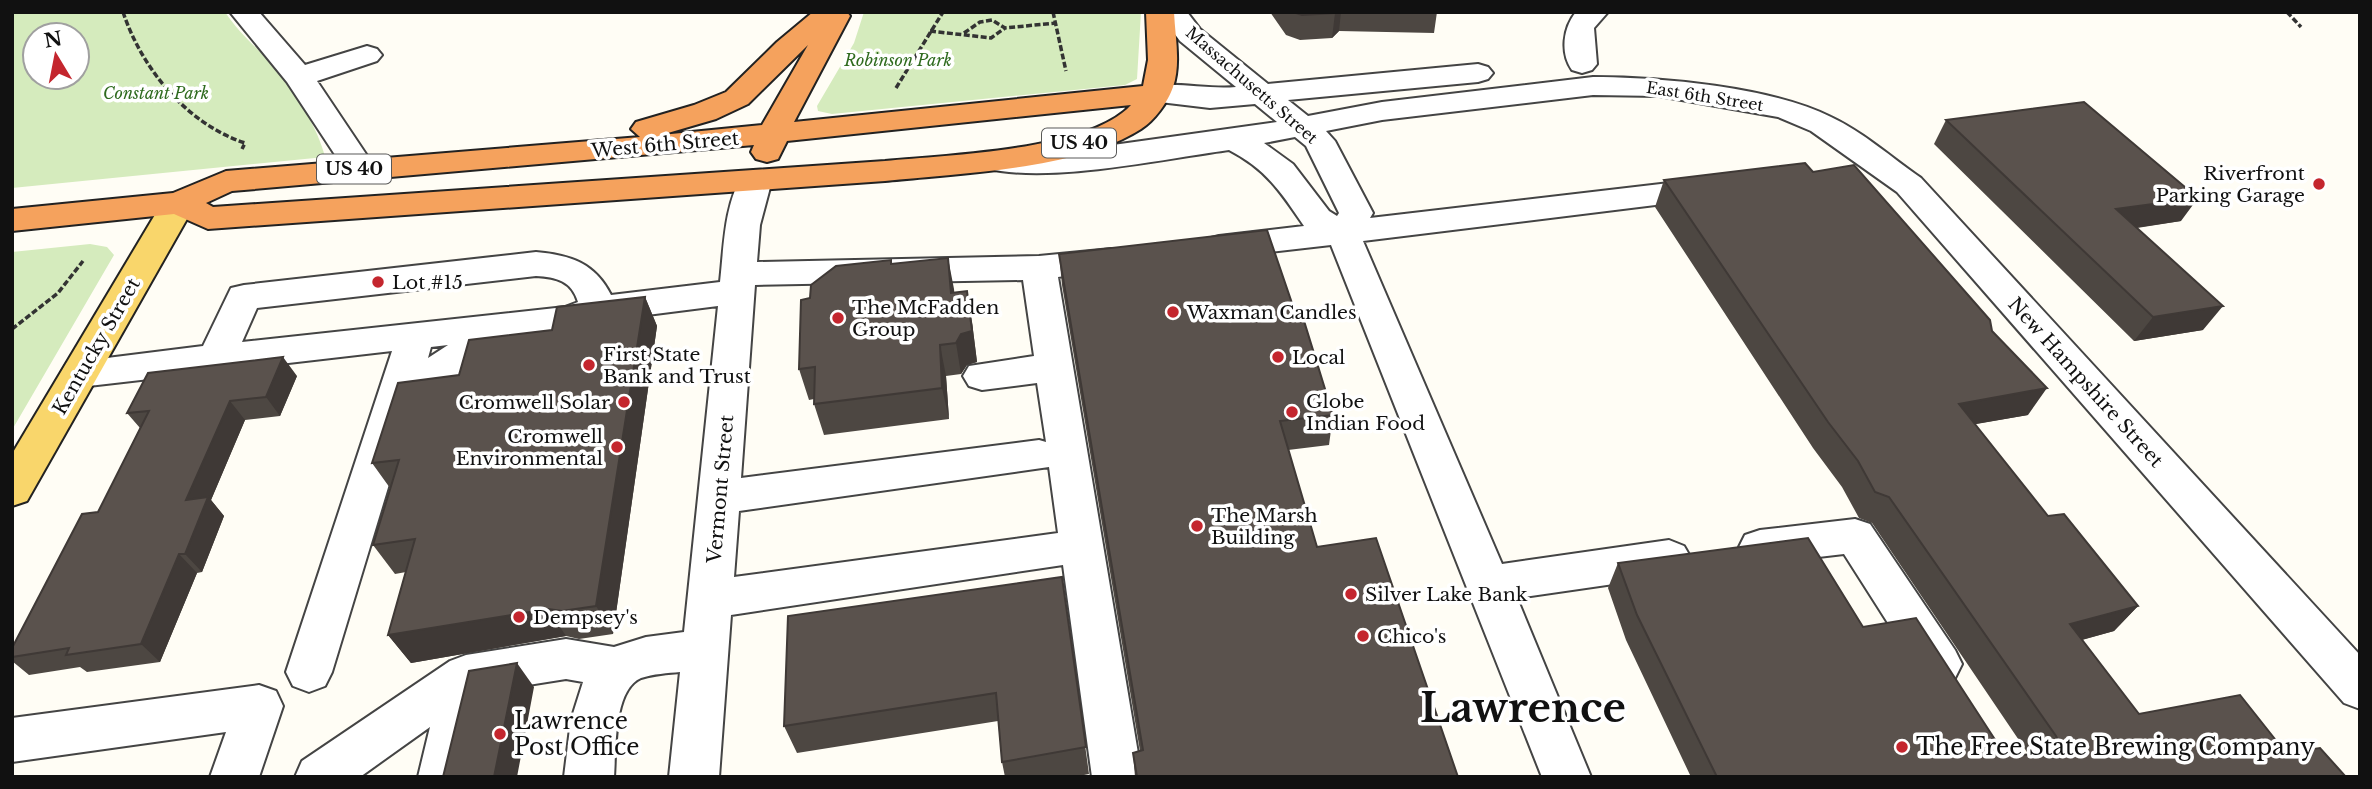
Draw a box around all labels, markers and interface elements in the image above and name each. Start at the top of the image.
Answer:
north arrow [21,21,91,91]
street label: Massachusetts Street [1182,22,1322,148]
text: N [42,27,64,53]
park label: Robinson Park [843,50,952,70]
street label: East 6th Street [1645,77,1765,115]
park label: Constant Park [103,83,209,103]
street label: West 6th Street [589,127,741,162]
road number: US 40 [1042,128,1116,158]
road number: US 40 [317,154,391,184]
place label: Riverfront Parking Garage [2156,162,2306,207]
marker: Riverfront Parking Garage [2311,176,2327,192]
place label: Lot #15 [392,271,463,294]
street label: Kentucky Street [48,273,145,419]
marker: Lot #15 [370,274,386,290]
street label: New Hampshire Street [2003,293,2168,472]
place label: The McFadden Group [852,296,999,341]
place label: Waxman Candles [1186,301,1357,324]
marker: Waxman Candles [1165,304,1181,320]
marker: The McFadden Group [830,310,846,326]
place label: First State Bank and Trust [603,343,752,388]
place label: Local [1292,346,1345,369]
marker: Local [1270,349,1286,365]
marker: First State Bank and Trust [581,357,597,373]
place label: Globe Indian Food [1306,390,1425,435]
place label: Cromwell Solar [458,391,610,414]
marker: Cromwell Solar [616,394,632,410]
marker: Globe Indian Food [1284,404,1300,420]
street label: Vermont Street [702,413,739,565]
place label: Cromwell Environmental [456,425,603,470]
marker: Cromwell Environmental [609,439,625,455]
place label: The Marsh Building [1211,504,1318,549]
marker: The Marsh Building [1189,518,1205,534]
place label: Silver Lake Bank [1365,583,1528,606]
marker: Silver Lake Bank [1343,586,1359,602]
place label: Dempsey's [533,606,638,629]
marker: Dempsey's [511,609,527,625]
place label: Chico's [1377,625,1446,648]
marker: Chico's [1355,628,1371,644]
district label: Lawrence [1420,683,1626,733]
place label: Lawrence Post Office [514,707,640,761]
marker: Lawrence Post Office [492,726,508,742]
place label: The Free State Brewing Company [1916,733,2315,761]
marker: The Free State Brewing Company [1894,739,1910,755]

